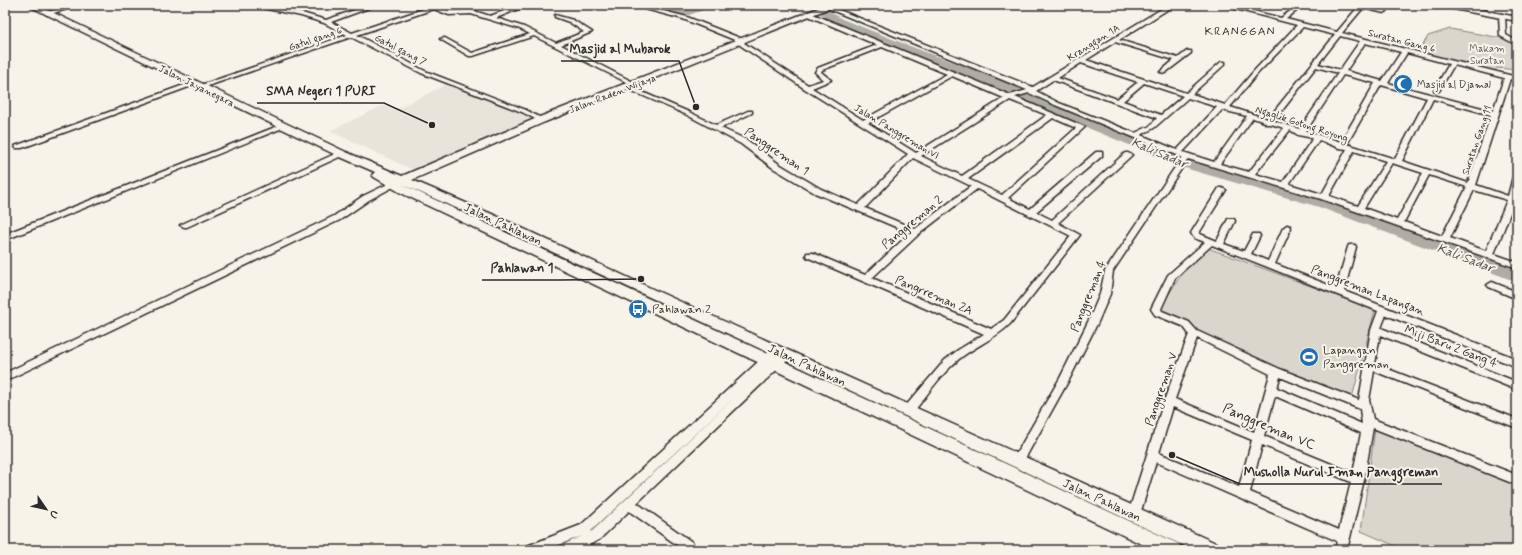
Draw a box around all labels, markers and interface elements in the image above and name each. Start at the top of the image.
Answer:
street label: Kranggan 1A [1065,22,1124,66]
street label: Gatul gang 6 [287,24,345,57]
district label: KRANGGAN [1205,24,1275,40]
street label: Suratan Gang 6 [1367,27,1437,56]
street label: Gatul gang 7 [371,32,428,71]
callout: Masjid al Mubarok [561,36,679,61]
text: Masjid al Mubarok [570,41,671,59]
park label: Makam Suratan [1469,43,1505,68]
street label: Jalan Jayanegara [156,62,236,110]
street label: Jalan Raden Wijaya [567,72,658,117]
mosque icon: Masjid al Djamal [1392,73,1414,95]
callout: SMA Negeri 1 PURI [257,78,384,103]
place label: Masjid al Djamal [1417,79,1491,92]
text: SMA Negeri 1 PURI [266,83,376,101]
street label: Jalan Panggreman VI [851,102,941,164]
street label: Ngaglik Gotong Royong [1253,103,1349,147]
street label: Suratan Gang 11 [1459,104,1495,177]
street label: Panggreman 1 [741,124,812,179]
water label: Kali Sadar [1129,134,1192,174]
street label: Panggreman 2 [879,192,947,253]
street label: Jalan Pahlawan [461,200,544,250]
water label: Kali Sadar [1434,240,1498,278]
callout: Pahlawan 1 [482,255,561,280]
street label: Panggreman 4 [1067,258,1111,335]
text: Pahlawan 1 [490,260,554,277]
street label: Panggreman Lapangan [1308,262,1427,321]
street label: Pangrreman 2A [892,272,975,320]
bus stop icon: Pahlawan 2 [627,298,649,320]
place label: Pahlawan 2 [652,302,711,318]
street label: Miji Baru 2 Gang 4 [1402,322,1499,372]
street label: Jalan Pahlawan [765,341,848,391]
place label: Lapangan Panggreman [1323,343,1389,373]
sports icon: Lapangan Panggreman [1298,346,1320,368]
street label: Panggreman V [1142,350,1182,428]
street label: Panggreman VC [1219,399,1318,455]
callout: Musholla Nurul Iman Panggreman [1240,459,1442,484]
text: Musholla Nurul Iman Panggreman [1244,464,1438,484]
street label: Jalan Pahlawan [1060,476,1143,526]
north arrow [26,489,66,529]
text: U [46,507,61,521]

